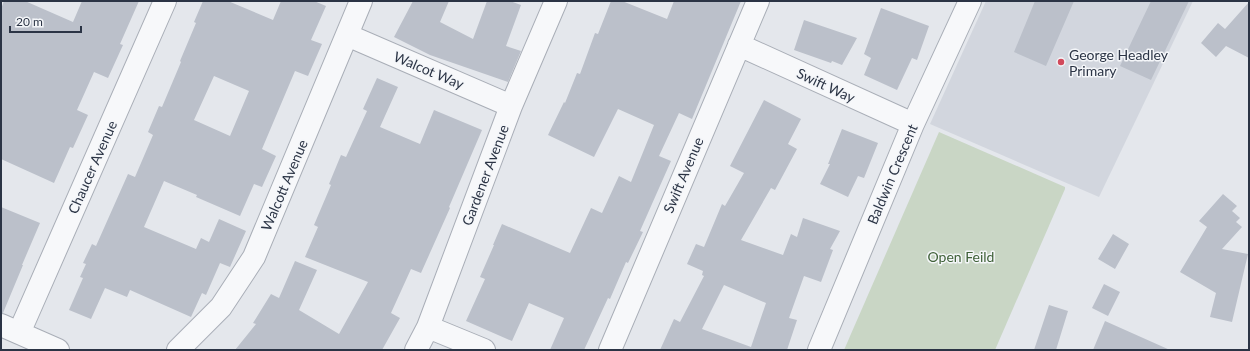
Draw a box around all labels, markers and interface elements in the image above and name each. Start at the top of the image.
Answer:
scale bar [10,8,81,34]
text: 20 m [16,14,43,29]
place label: George Headley Primary [1069,46,1169,79]
street label: Walcot Way [391,48,467,93]
marker: George Headley Primary [1056,57,1066,67]
street label: Swift Way [794,64,859,106]
street label: Chaucer Avenue [64,118,120,216]
street label: Baldwin Crescent [863,121,921,227]
street label: Gardener Avenue [458,122,512,228]
street label: Swift Avenue [659,135,707,215]
street label: Walcott Avenue [257,137,311,233]
park label: Open Feild [928,248,994,265]

